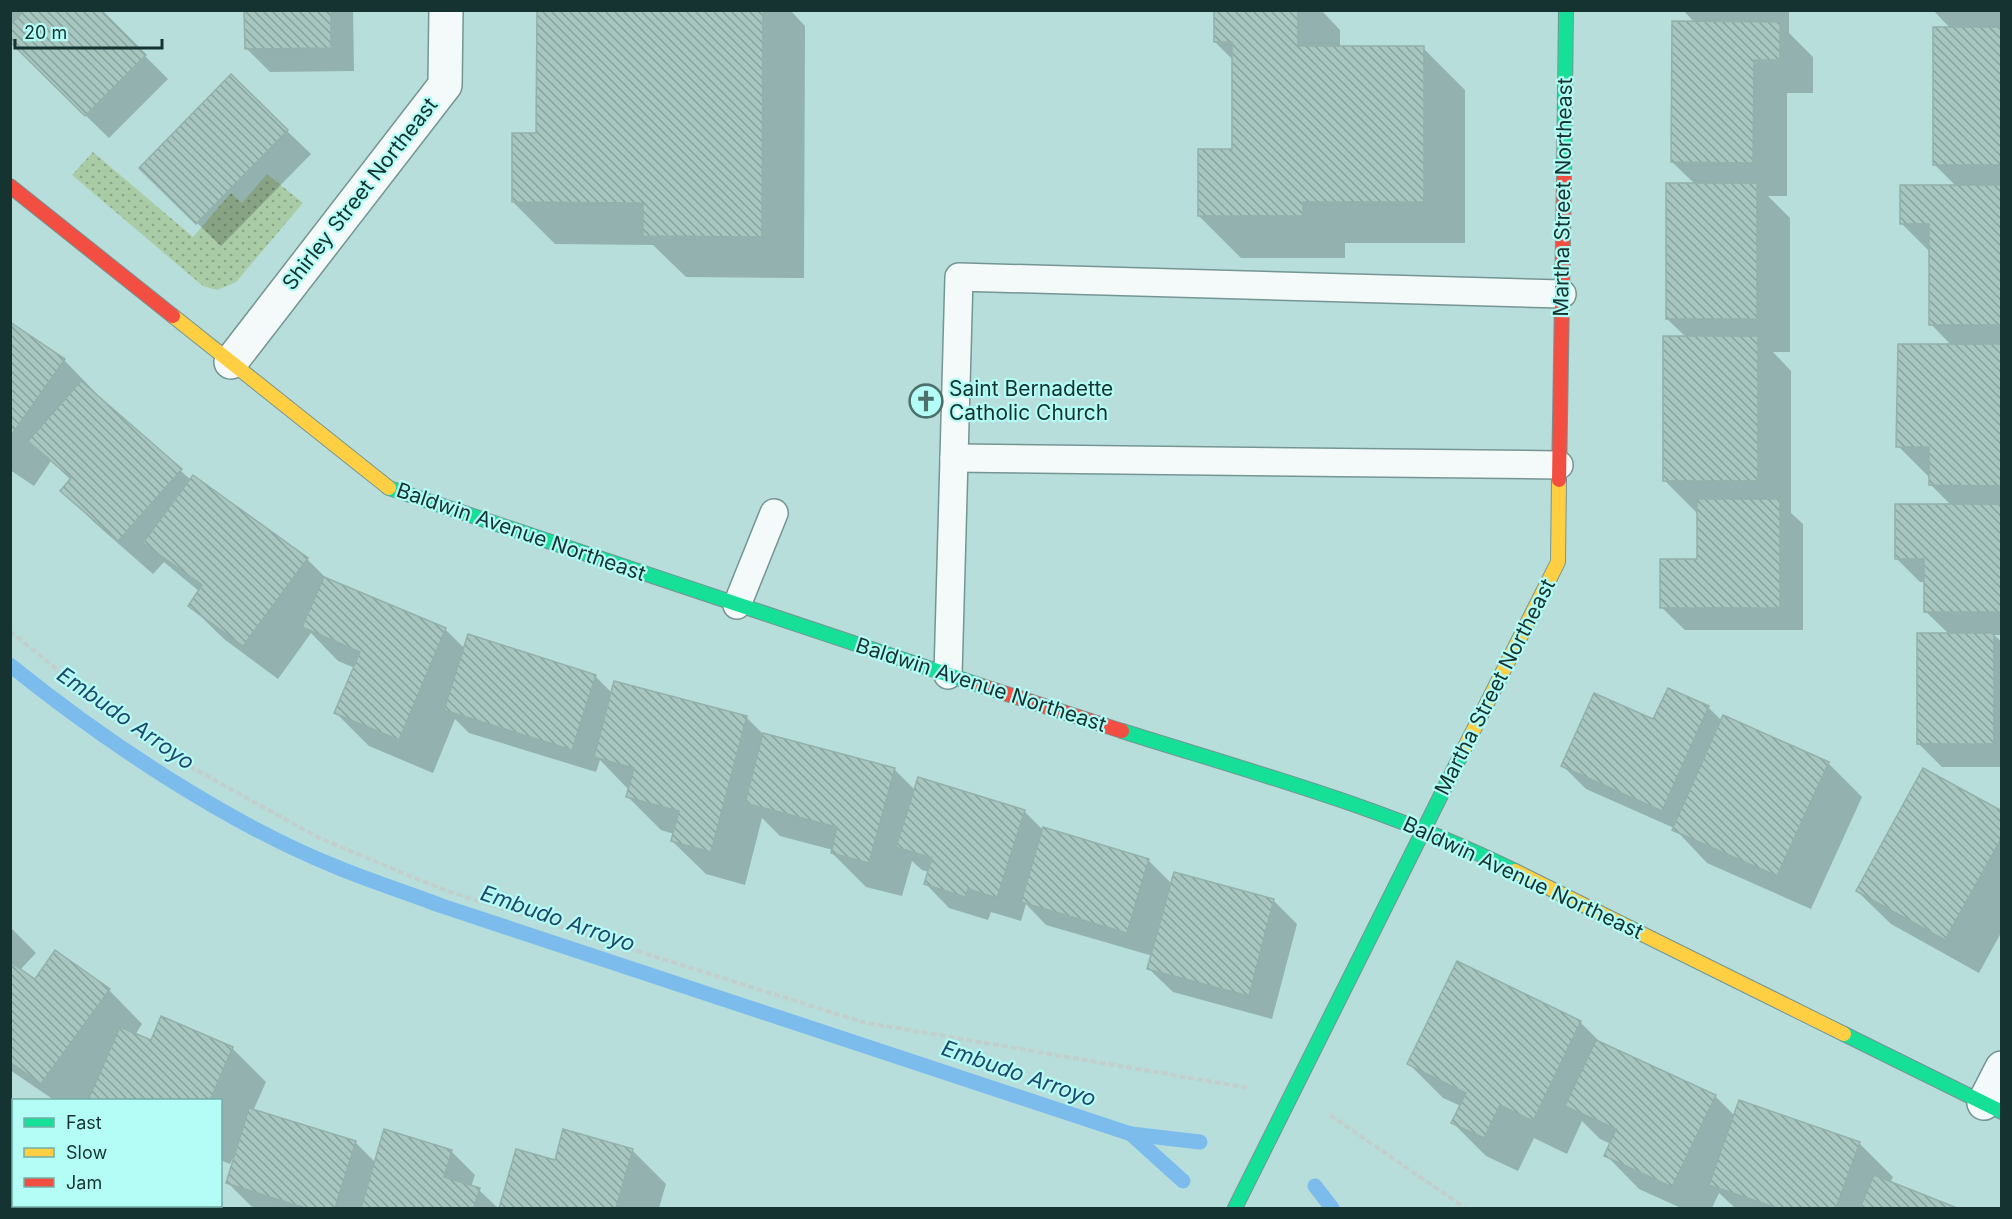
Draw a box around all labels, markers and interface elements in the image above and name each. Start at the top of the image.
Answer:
scale bar [15,12,162,50]
text: 20 m [24,22,67,43]
street label: Martha Street Northeast [1548,77,1577,317]
street label: Shirley Street Northeast [277,92,443,295]
place label: Saint Bernadette Catholic Church [949,376,1113,425]
church icon: Saint Bernadette Catholic Church [908,383,944,419]
street label: Baldwin Avenue Northeast [393,477,649,586]
street label: Martha Street Northeast [1429,574,1560,799]
street label: Baldwin Avenue Northeast [853,632,1110,737]
water label: Embudo Arroyo [52,661,200,775]
street label: Baldwin Avenue Northeast [1399,811,1647,944]
water label: Embudo Arroyo [477,879,639,957]
water label: Embudo Arroyo [938,1034,1100,1112]
legend [12,1099,222,1207]
text: Fast [66,1112,102,1133]
text: Slow [66,1142,107,1163]
text: Jam [66,1172,102,1193]

